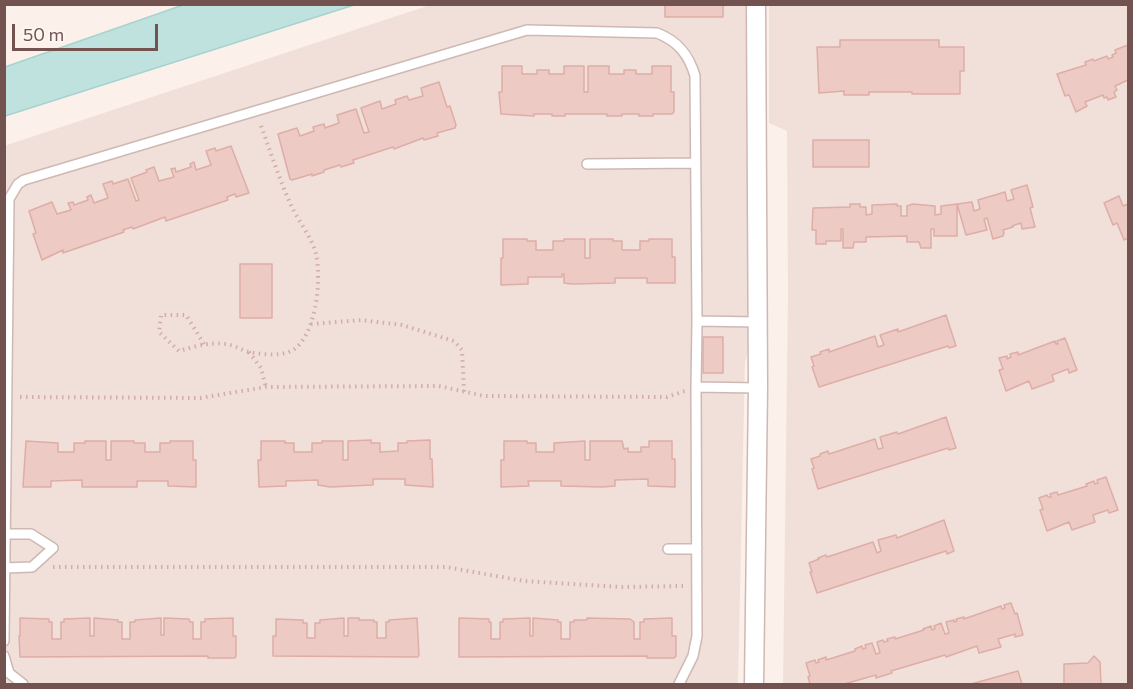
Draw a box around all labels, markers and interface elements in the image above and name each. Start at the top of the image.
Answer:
scale bar [15,12,160,50]
text: 50 m [23,23,64,45]

